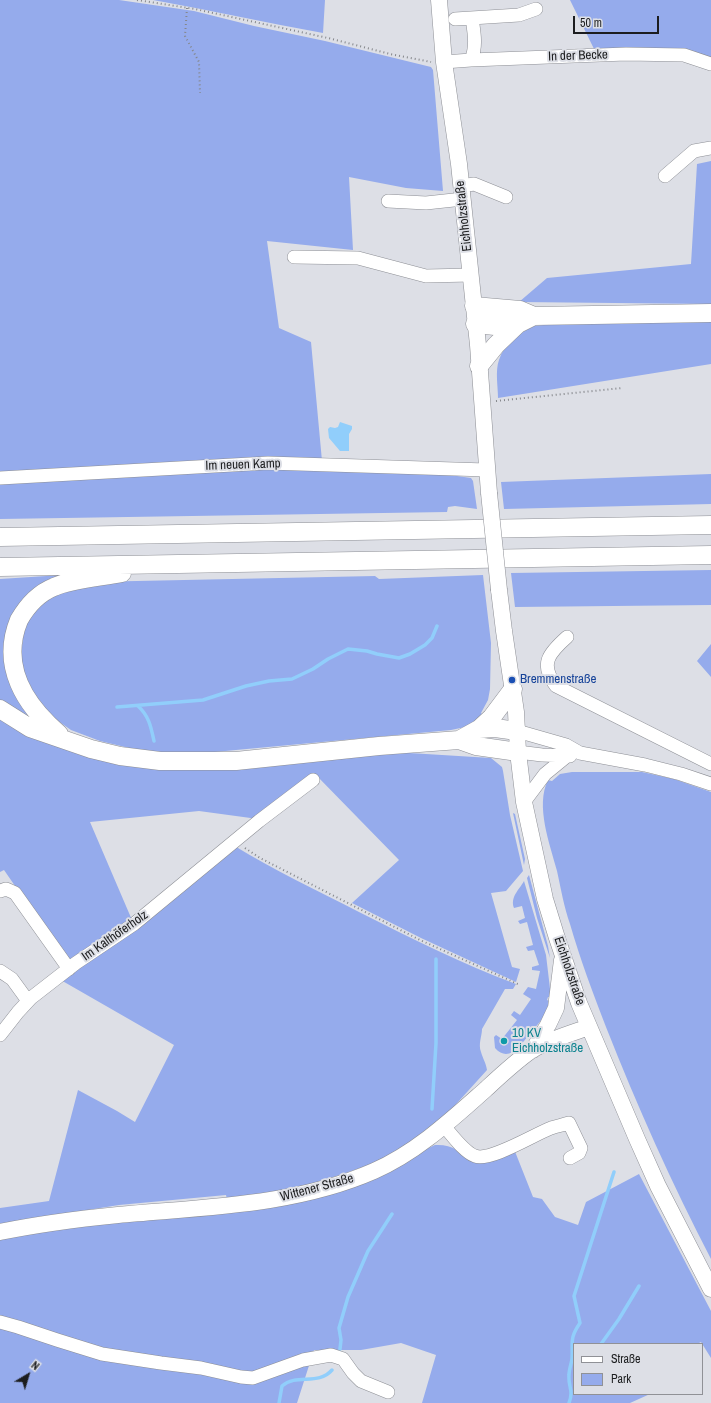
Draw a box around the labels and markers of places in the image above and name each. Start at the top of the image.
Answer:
place label: Bremmenstraße [520,672,596,688]
marker: Bremmenstraße [507,675,517,685]
place label: 10 KV Eichholzstraße [512,1026,583,1057]
marker: 10 KV Eichholzstraße [499,1036,509,1046]

